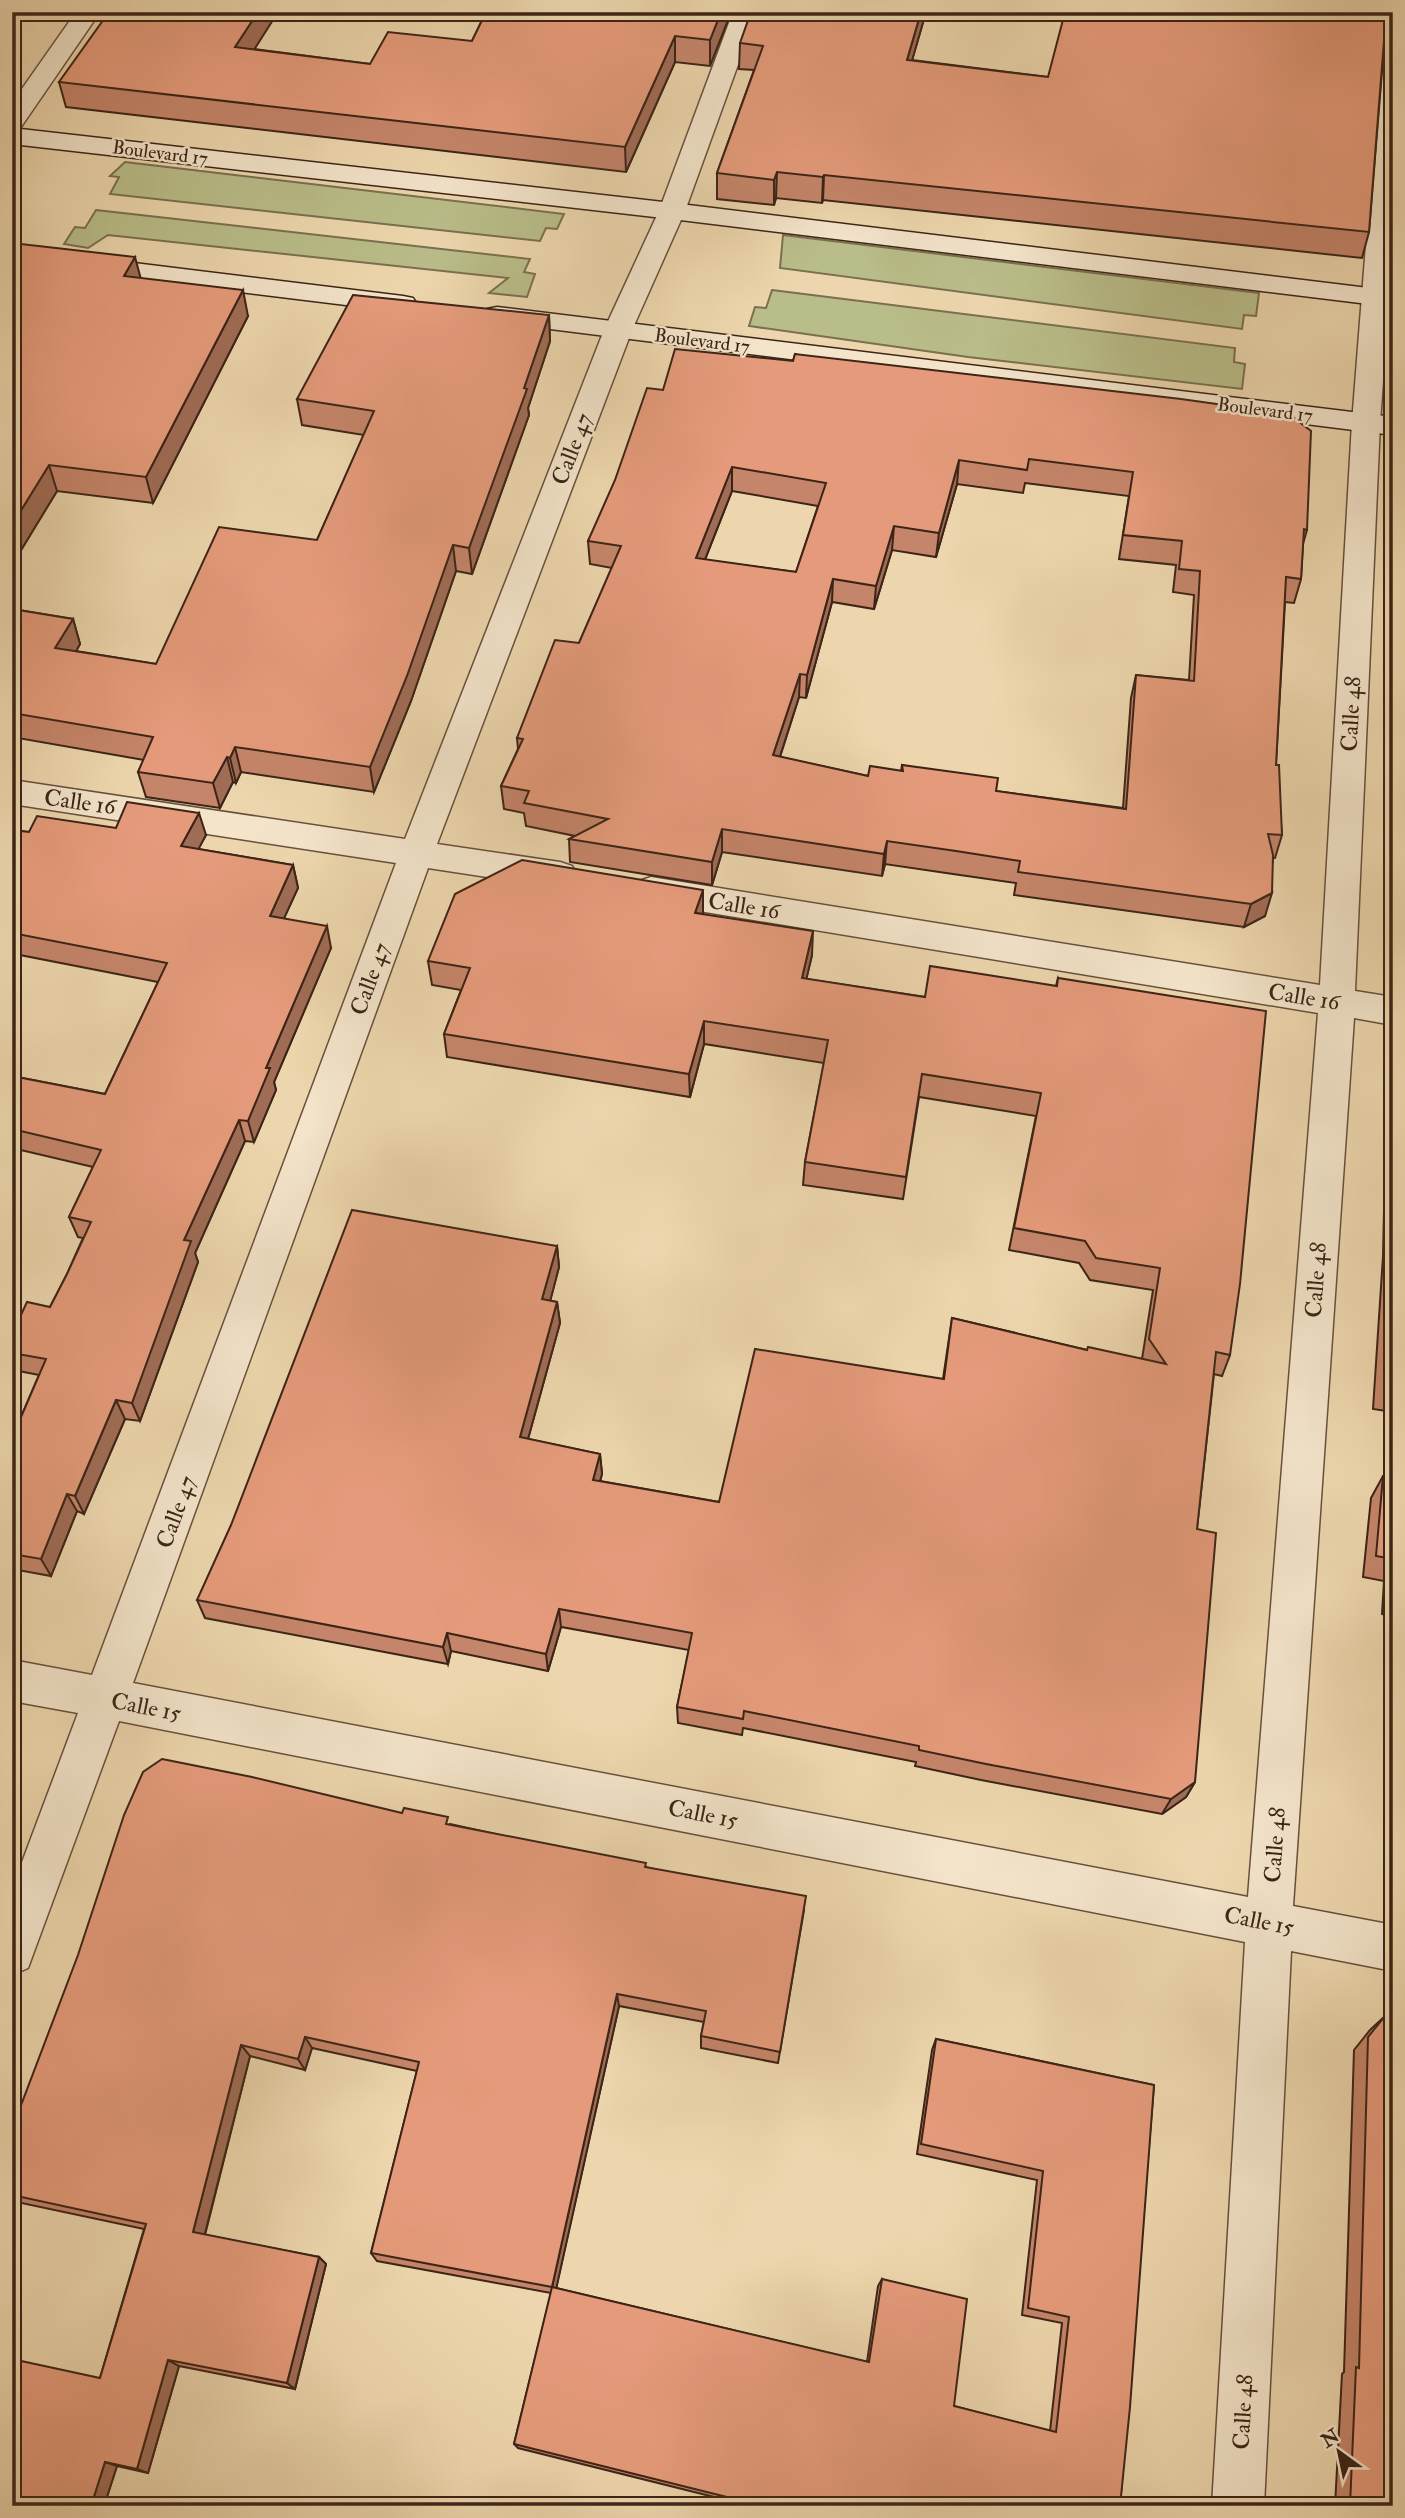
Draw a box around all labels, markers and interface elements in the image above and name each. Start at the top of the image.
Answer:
street label: Boulevard 17 [111,135,209,171]
street label: Boulevard 17 [653,323,751,359]
street label: Boulevard 17 [1216,392,1314,428]
street label: Calle 47 [545,408,599,489]
street label: Calle 48 [1335,675,1367,752]
street label: Calle 16 [42,783,119,822]
street label: Calle 16 [706,886,783,926]
street label: Calle 47 [344,938,397,1019]
street label: Calle 16 [1266,977,1343,1017]
street label: Calle 48 [1299,1241,1333,1319]
street label: Calle 47 [150,1471,203,1552]
street label: Calle 15 [109,1686,183,1728]
street label: Calle 15 [666,1793,740,1835]
street label: Calle 48 [1258,1806,1292,1884]
street label: Calle 15 [1222,1900,1296,1942]
street label: Calle 48 [1227,2373,1259,2450]
north arrow [1304,2416,1374,2486]
text: N [1316,2423,1345,2454]

